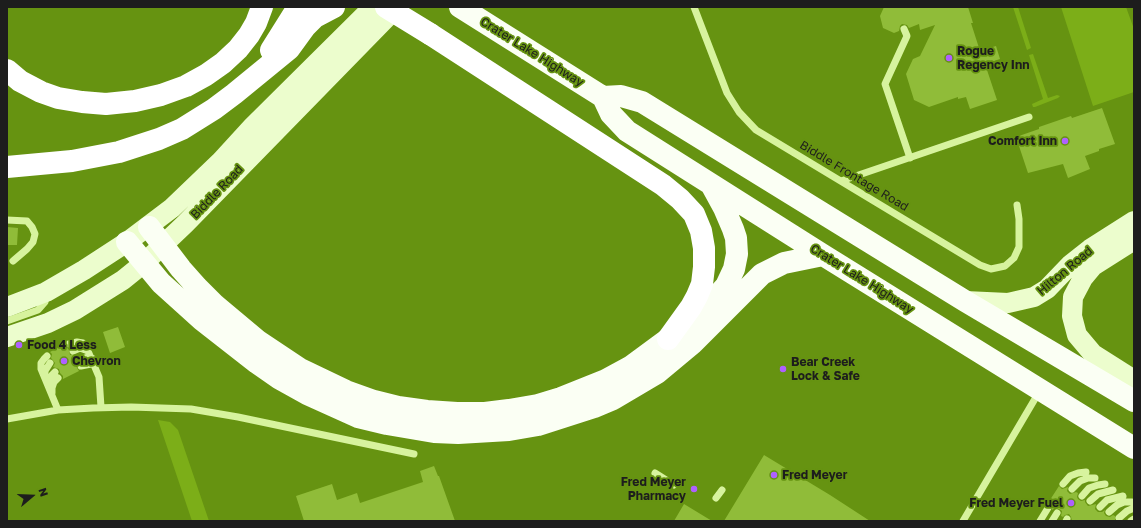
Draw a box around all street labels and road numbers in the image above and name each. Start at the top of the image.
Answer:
street label: Crater Lake Highway [478,14,586,90]
street label: Biddle Frontage Road [797,138,911,214]
street label: Biddle Road [188,162,246,222]
street label: Crater Lake Highway [808,241,916,317]
street label: Hilton Road [1034,244,1096,298]

